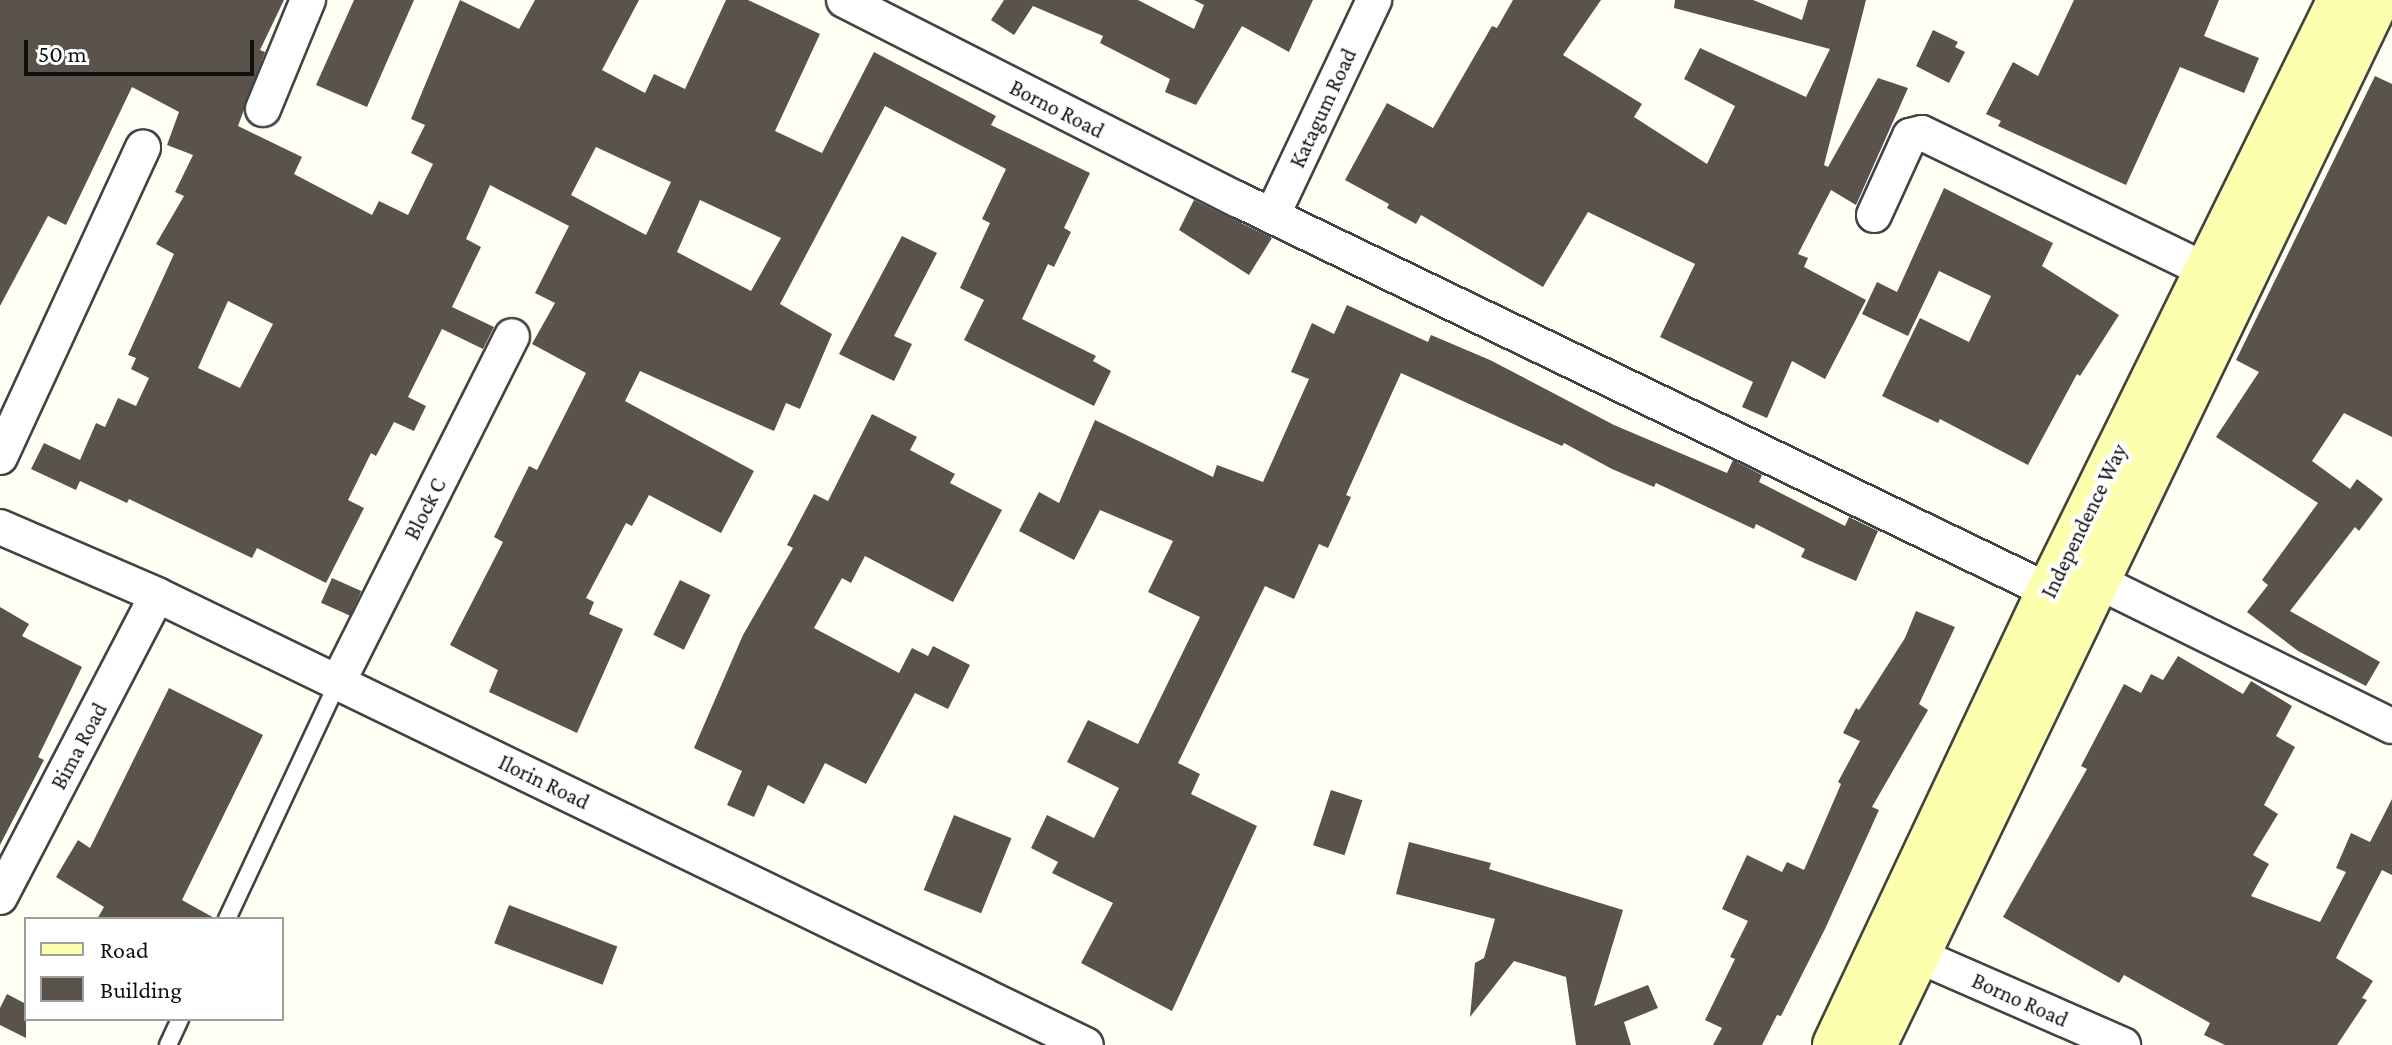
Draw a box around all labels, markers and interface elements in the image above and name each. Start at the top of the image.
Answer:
scale bar [28,24,258,74]
text: 50 m [38,40,87,67]
street label: Katagum Road [1284,44,1362,172]
street label: Borno Road [1005,74,1109,144]
street label: Independence Way [2035,440,2133,602]
street label: Block C [398,474,452,544]
street label: Bima Road [45,698,113,794]
street label: Ilorin Road [494,749,594,815]
legend [24,917,284,1021]
text: Road [100,936,149,963]
street label: Borno Road [1968,967,2072,1033]
text: Building [100,976,182,1003]

